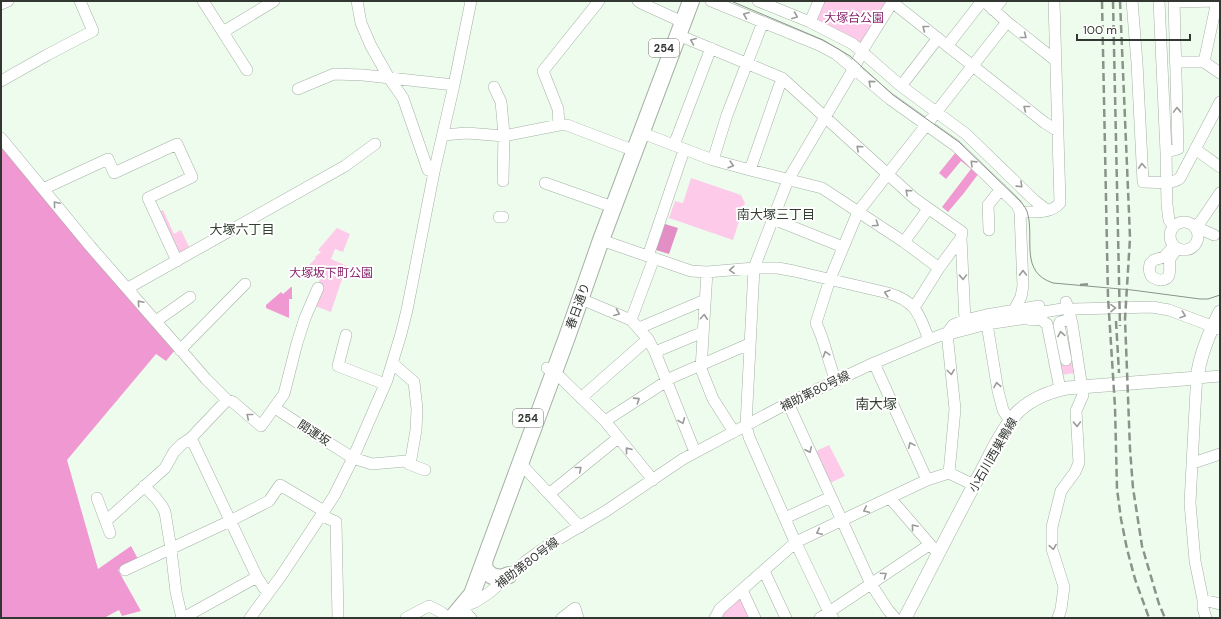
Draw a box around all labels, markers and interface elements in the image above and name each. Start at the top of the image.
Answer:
park label: 大塚台公園 [824,10,884,26]
one-way arrow [791,11,798,19]
one-way arrow [742,12,749,20]
scale bar [1077,16,1190,42]
text: 100 m [1083,22,1117,38]
one-way arrow [922,25,929,32]
one-way arrow [1020,31,1027,38]
one-way arrow [690,38,697,46]
road number: 254 [649,39,679,57]
one-way arrow [868,80,876,87]
one-way arrow [1024,106,1031,113]
one-way arrow [1173,107,1181,113]
one-way arrow [856,146,863,153]
one-way arrow [728,160,735,169]
one-way arrow [970,160,978,168]
one-way arrow [1138,163,1147,169]
one-way arrow [1015,181,1023,188]
one-way arrow [905,190,913,197]
one-way arrow [53,201,60,209]
district label: 南大塚三丁目 [737,206,815,223]
one-way arrow [871,219,878,226]
district label: 大塚六丁目 [209,221,275,238]
park label: 大塚坂下町公園 [289,265,373,281]
one-way arrow [729,266,735,275]
one-way arrow [1019,270,1027,276]
one-way arrow [959,274,967,280]
street label: 春日通り [562,281,594,331]
one-way arrow [884,289,891,298]
one-way arrow [138,300,145,307]
one-way arrow [1110,304,1116,312]
one-way arrow [613,309,620,317]
one-way arrow [1179,310,1186,319]
one-way arrow [699,314,708,320]
one-way arrow [1057,331,1065,337]
one-way arrow [822,351,831,358]
street label: 補助第80号線 [778,367,852,415]
one-way arrow [946,369,955,375]
one-way arrow [993,381,1002,388]
district label: 南大塚 [855,395,897,413]
one-way arrow [633,397,640,405]
road number: 254 [513,409,543,427]
one-way arrow [246,413,254,420]
street label: 小石川西巣鴨線 [965,415,1021,495]
street label: 開運坂 [295,416,333,450]
one-way arrow [678,417,686,424]
one-way arrow [1072,421,1081,427]
one-way arrow [908,442,916,449]
one-way arrow [804,446,812,454]
one-way arrow [626,448,633,455]
one-way arrow [575,467,582,474]
one-way arrow [862,505,870,513]
one-way arrow [911,524,918,531]
one-way arrow [815,527,823,535]
street label: 補助第80号線 [492,534,562,592]
one-way arrow [1048,544,1056,551]
one-way arrow [880,573,887,580]

